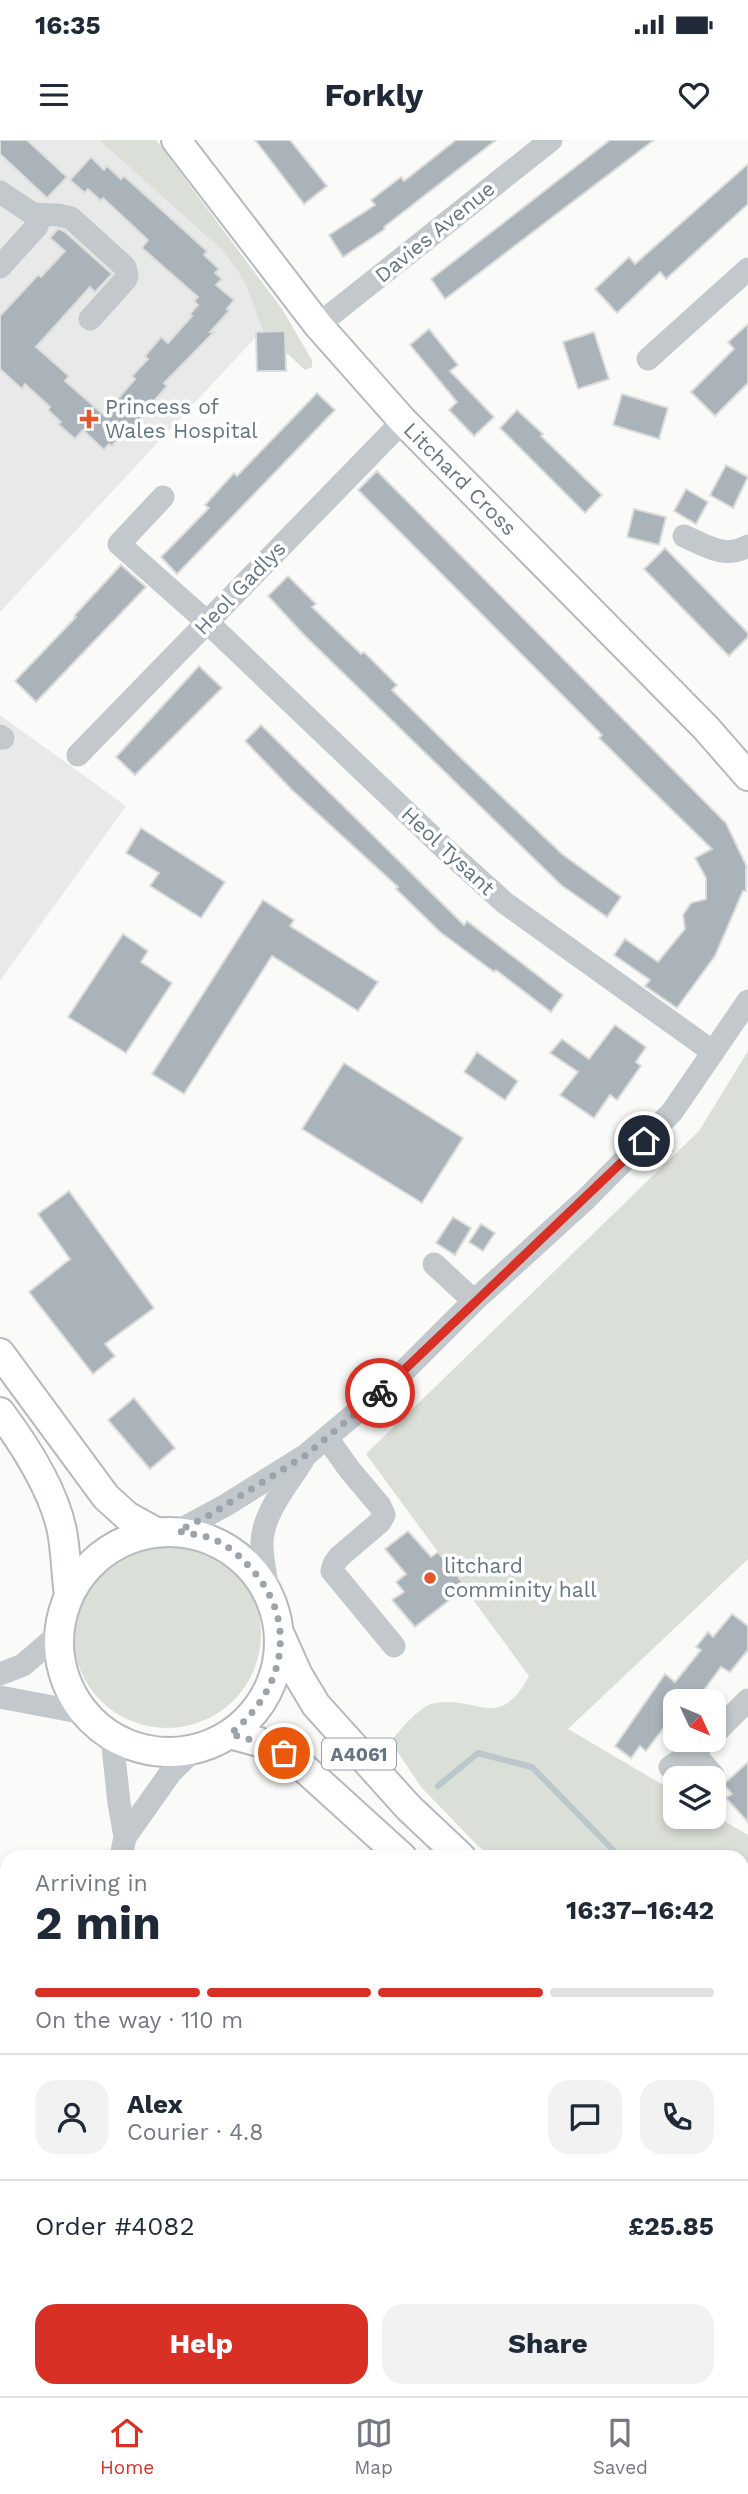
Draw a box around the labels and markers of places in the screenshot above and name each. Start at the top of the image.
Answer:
place label: Princess of Wales Hospital [105,394,258,443]
marker: Princess of Wales Hospital [79,409,99,429]
pin [614,1111,674,1171]
place label: litchard comminity hall [444,1553,597,1602]
marker: litchard comminity hall [422,1570,438,1586]
pin [254,1723,314,1783]

